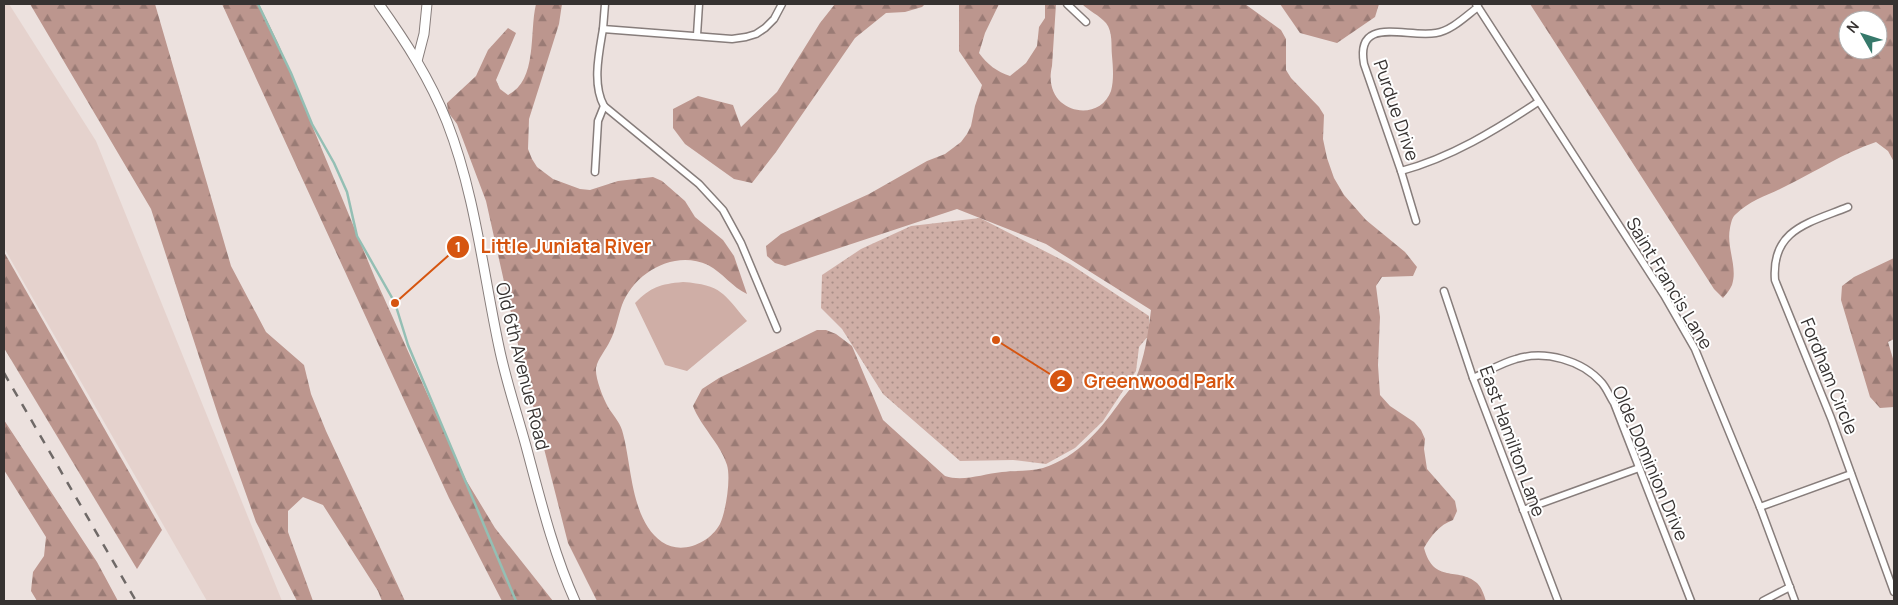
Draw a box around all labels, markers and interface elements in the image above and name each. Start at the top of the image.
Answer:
north arrow [1838,10,1888,60]
text: N [1842,17,1863,36]
street label: Purdue Drive [1368,56,1426,164]
street label: Saint Francis Lane [1621,213,1719,353]
callout: Little Juniata River [445,230,661,264]
text: Little Juniata River [481,233,652,259]
text: 1 [455,236,461,257]
street label: Old 6th Avenue Road [491,280,555,452]
street label: Fordham Circle [1796,314,1864,438]
street label: East Hamilton Lane [1475,362,1551,520]
callout: Greenwood Park [1048,364,1244,398]
text: Greenwood Park [1084,368,1235,394]
text: 2 [1057,370,1066,391]
street label: Olde Dominion Drive [1607,382,1695,544]

